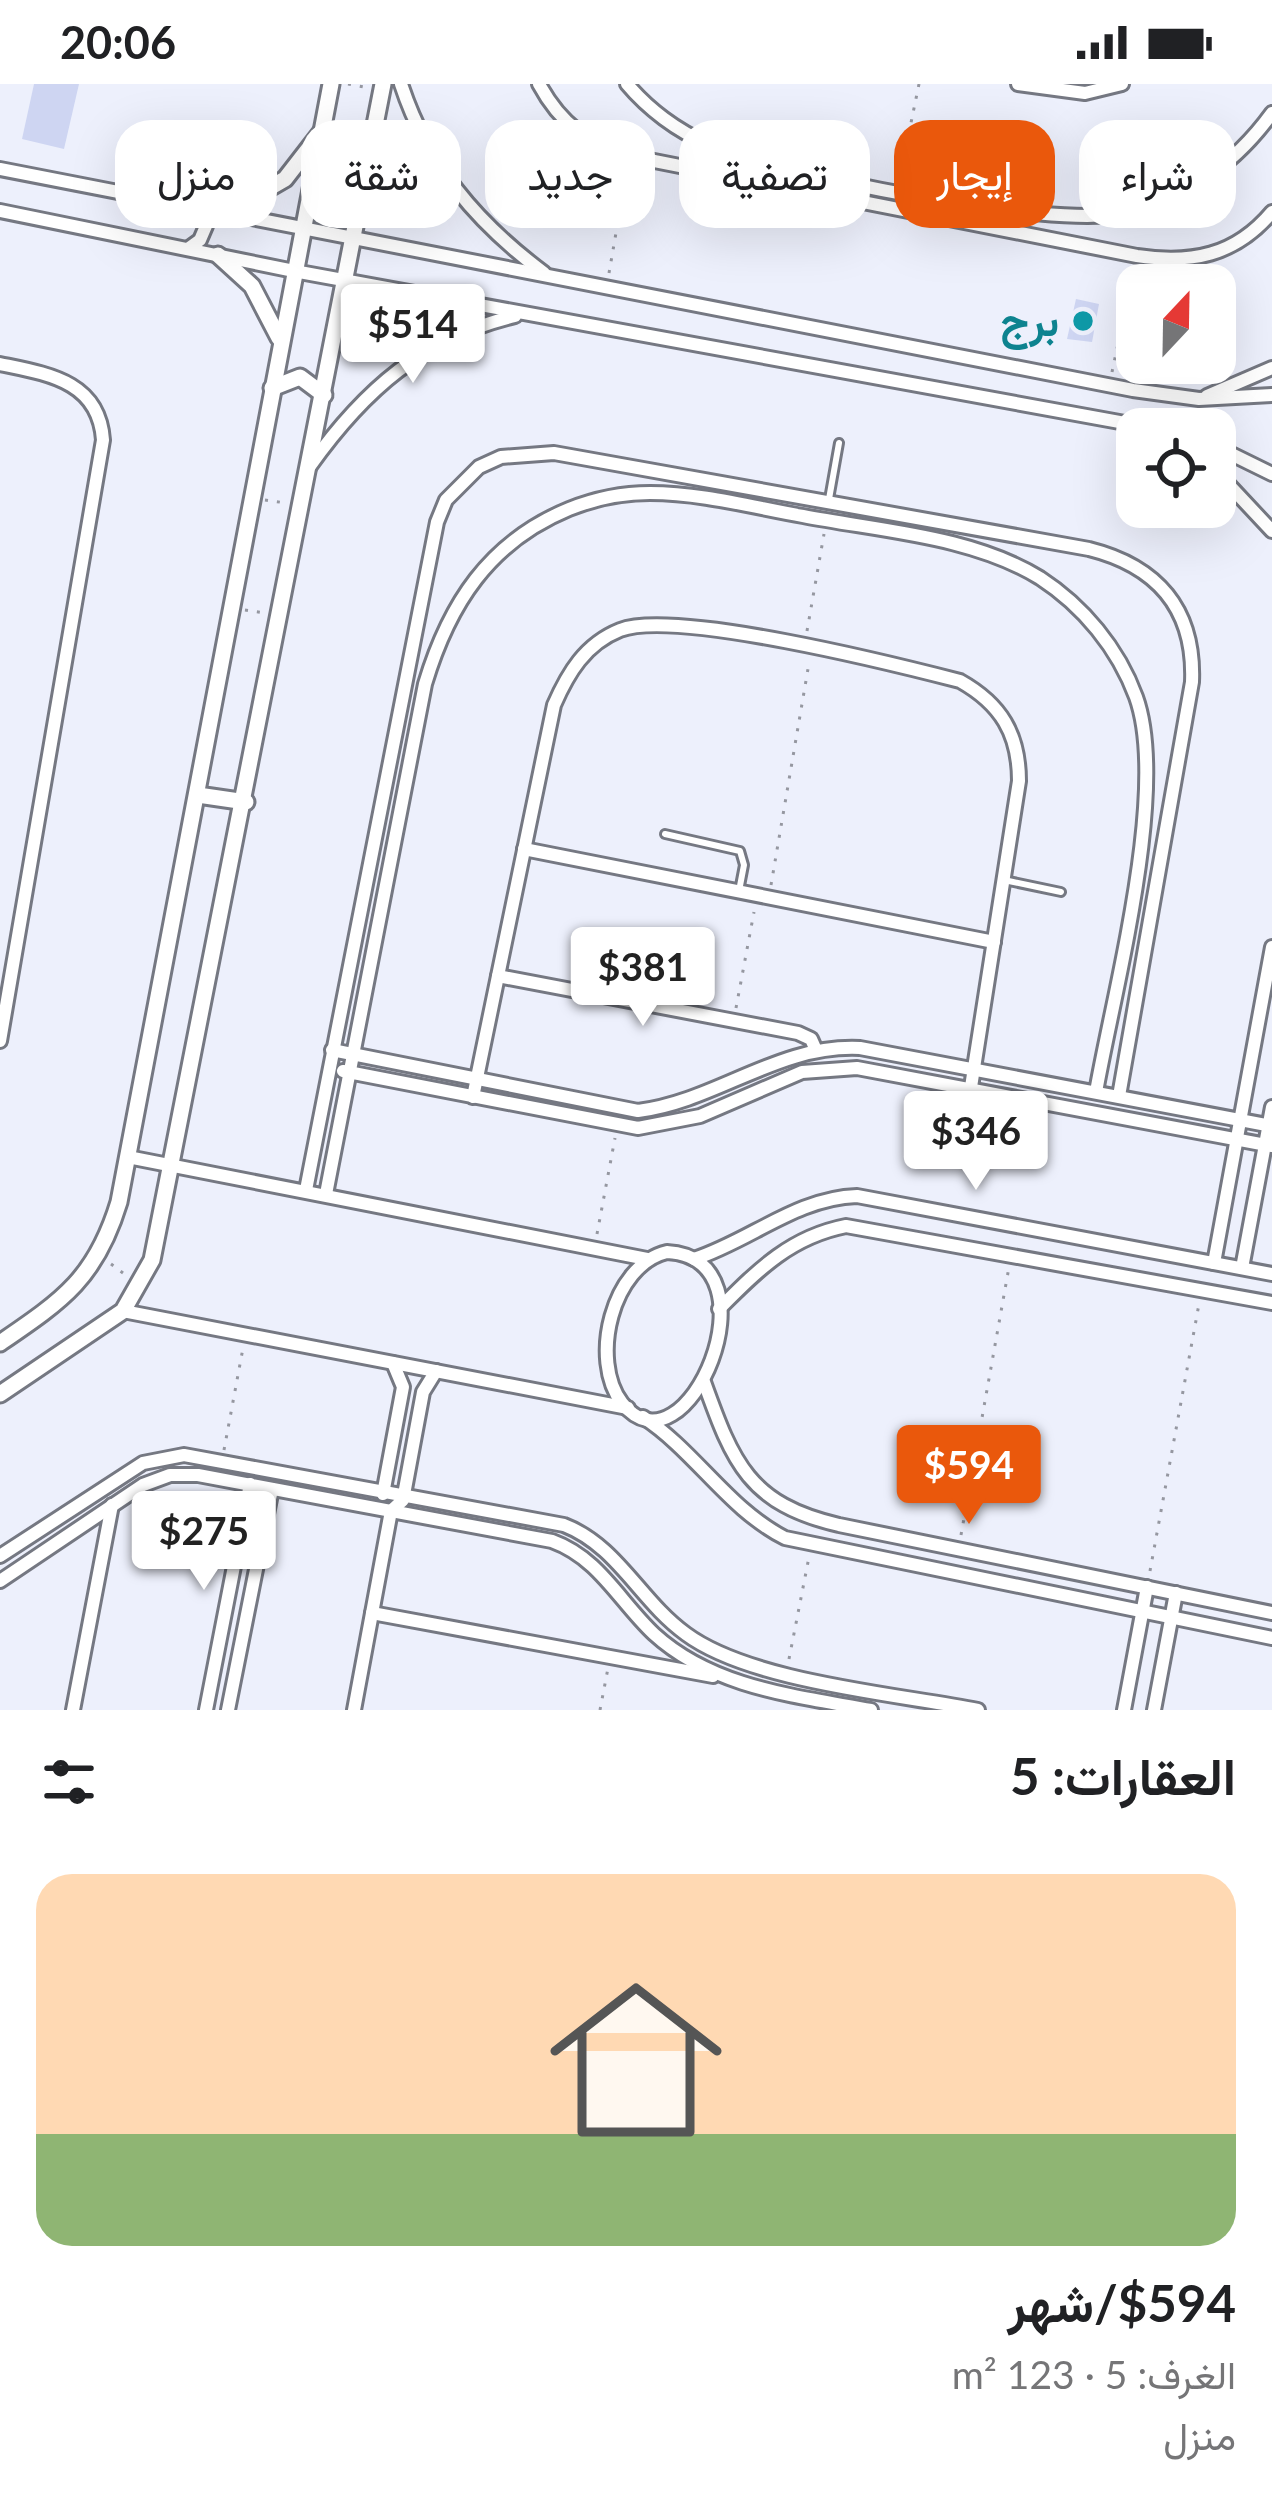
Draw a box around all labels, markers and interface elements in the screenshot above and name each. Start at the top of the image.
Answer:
text: 20:06 [60,15,176,69]
chip: منزل [115,120,277,228]
chip: شقة [301,120,461,228]
chip: جديد [485,120,655,228]
chip: تصفية [679,120,870,228]
chip: إيجار [894,120,1055,228]
chip: شراء [1079,120,1236,228]
north arrow [1116,264,1236,384]
map controls [1116,264,1236,528]
pin: $514 [342,284,484,386]
place label: برج [1001,295,1059,350]
text: $514 [368,300,458,346]
marker: برج [1070,308,1096,334]
button: locate [1116,408,1236,528]
pin: $381 [572,927,714,1029]
text: $381 [598,943,688,989]
pin: $346 [905,1091,1047,1193]
text: $346 [931,1107,1021,1153]
pin: $594 [898,1425,1040,1527]
text: $594 [924,1441,1014,1487]
pin: $275 [133,1491,275,1593]
text: $275 [159,1507,249,1553]
text: العقارات: 5 [1010,1745,1236,1806]
icon: filters [36,1749,102,1815]
icon: home [528,1952,744,2168]
text: $594/شهر [1008,2272,1236,2333]
text: الغرف: 5 · 123 m² [952,2351,1236,2397]
text: منزل [1163,2412,1236,2458]

